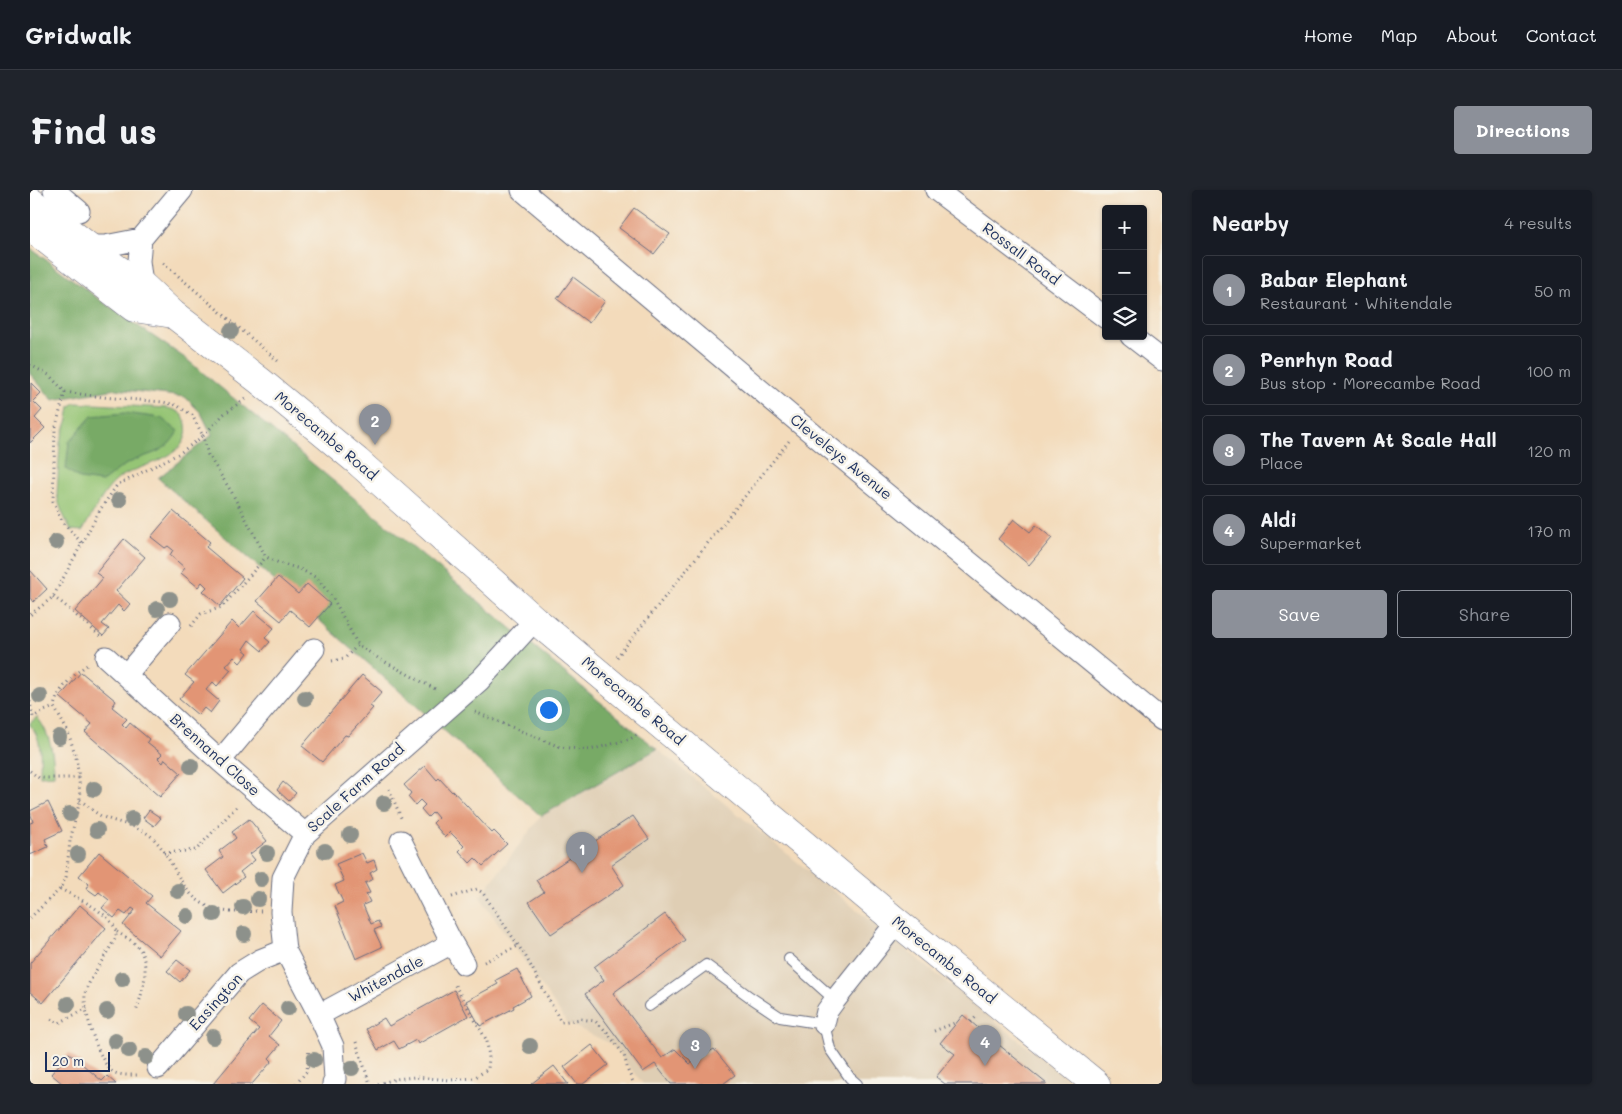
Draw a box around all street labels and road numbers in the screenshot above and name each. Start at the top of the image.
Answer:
street label: Rossall Road [979,217,1064,289]
street label: Morecambe Road [271,386,382,484]
street label: Cleveleys Avenue [786,409,897,504]
street label: Morecambe Road [578,651,689,749]
street label: Brennand Close [166,708,265,800]
street label: Scale Farm Road [303,738,408,836]
street label: Morecambe Road [888,911,1001,1008]
street label: Whitendale [344,950,427,1006]
street label: Easington [184,968,246,1034]

